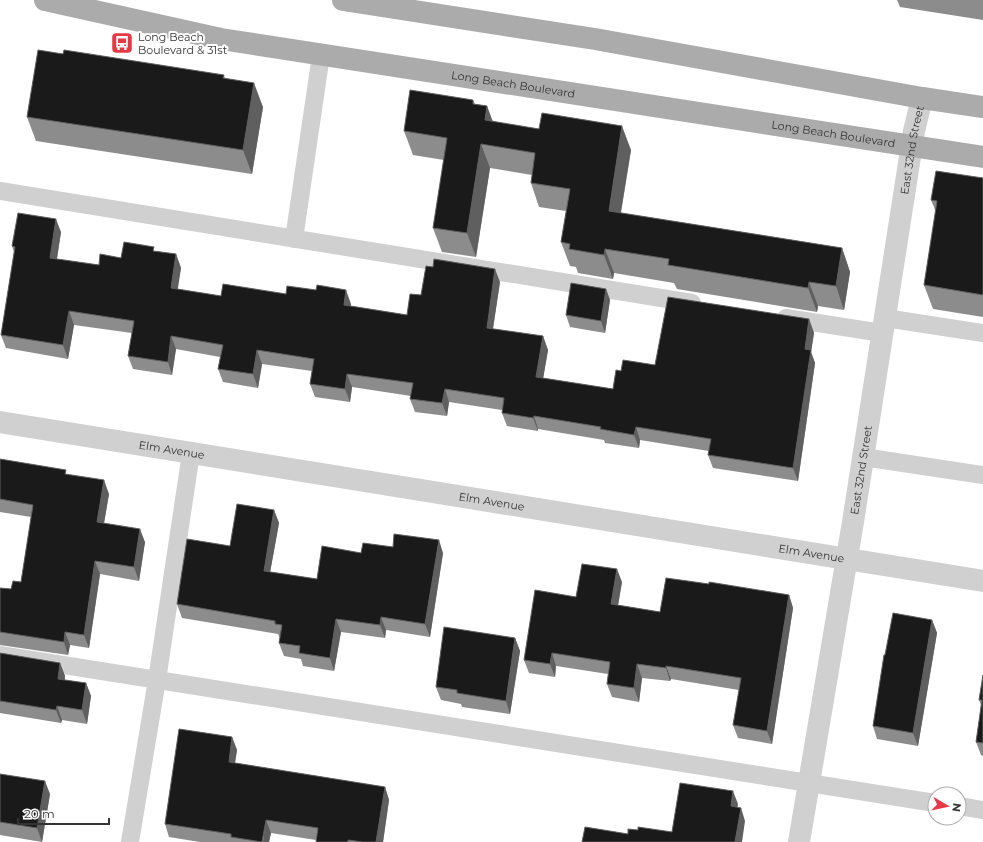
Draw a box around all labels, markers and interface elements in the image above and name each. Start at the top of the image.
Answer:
bus stop icon: Long Beach Boulevard & 31st [109,30,135,56]
place label: Long Beach Boulevard & 31st [138,30,228,57]
street label: Long Beach Boulevard [450,68,576,101]
street label: East 32nd Street [897,104,927,196]
street label: Long Beach Boulevard [771,117,896,150]
street label: East 32nd Street [847,424,875,516]
street label: Elm Avenue [138,438,206,462]
street label: Elm Avenue [458,489,526,514]
street label: Elm Avenue [778,541,846,566]
north arrow [927,786,967,826]
scale bar [18,800,109,826]
text: N [949,802,964,813]
text: 20 m [24,806,55,821]

